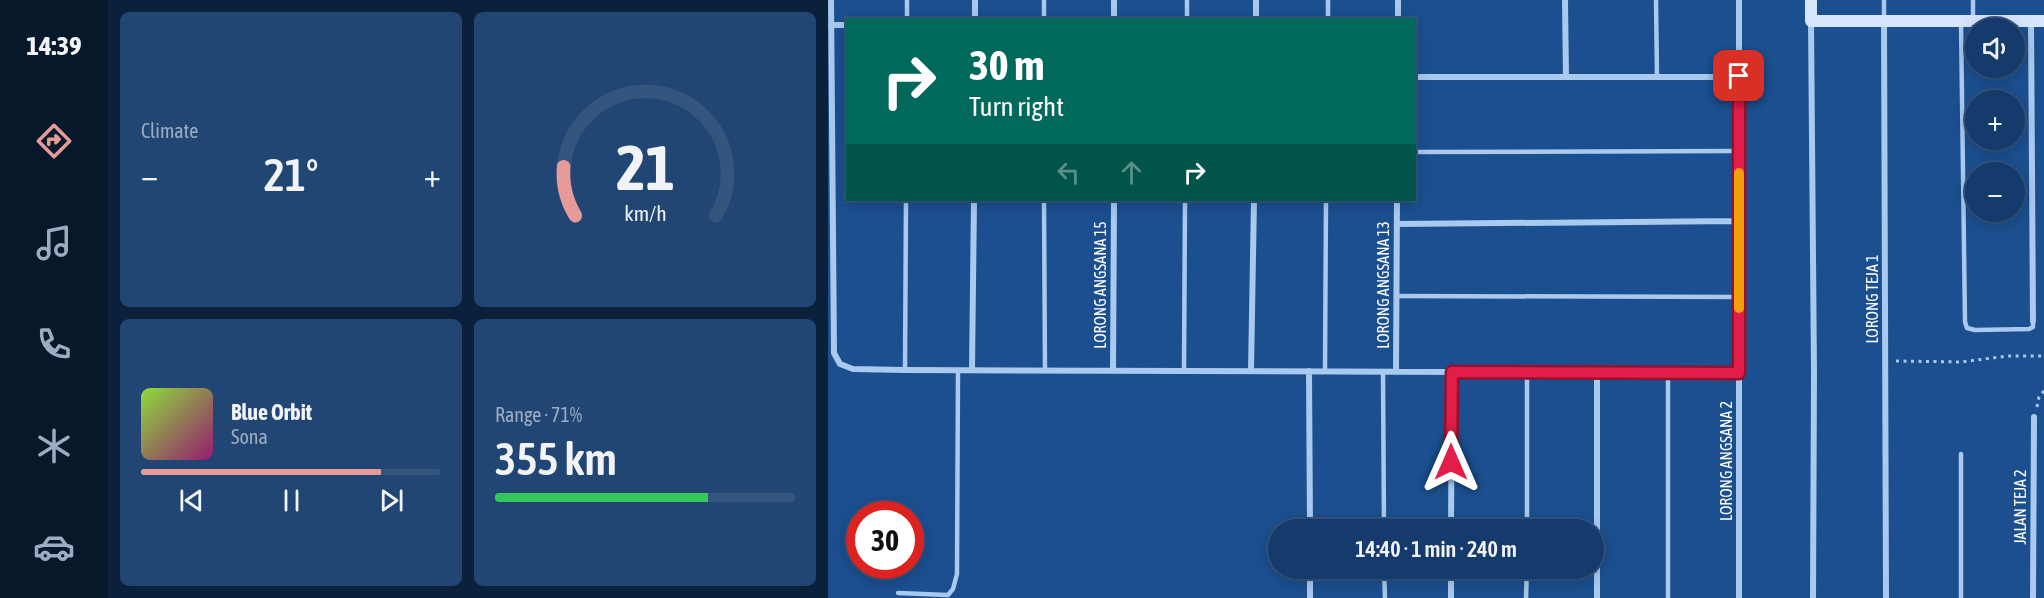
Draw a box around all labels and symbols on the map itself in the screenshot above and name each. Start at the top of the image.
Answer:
pin [1713,50,1764,101]
street label: LORONG ANGSANA 15 [1091,221,1109,349]
street label: LORONG ANGSANA 13 [1374,221,1392,349]
street label: LORONG TEJA 1 [1863,254,1881,344]
street label: LORONG ANGSANA 2 [1717,401,1735,521]
position arrow [1419,430,1483,494]
street label: JALAN TEJA 2 [2011,469,2029,545]
speed limit sign: 30 [846,501,924,579]

